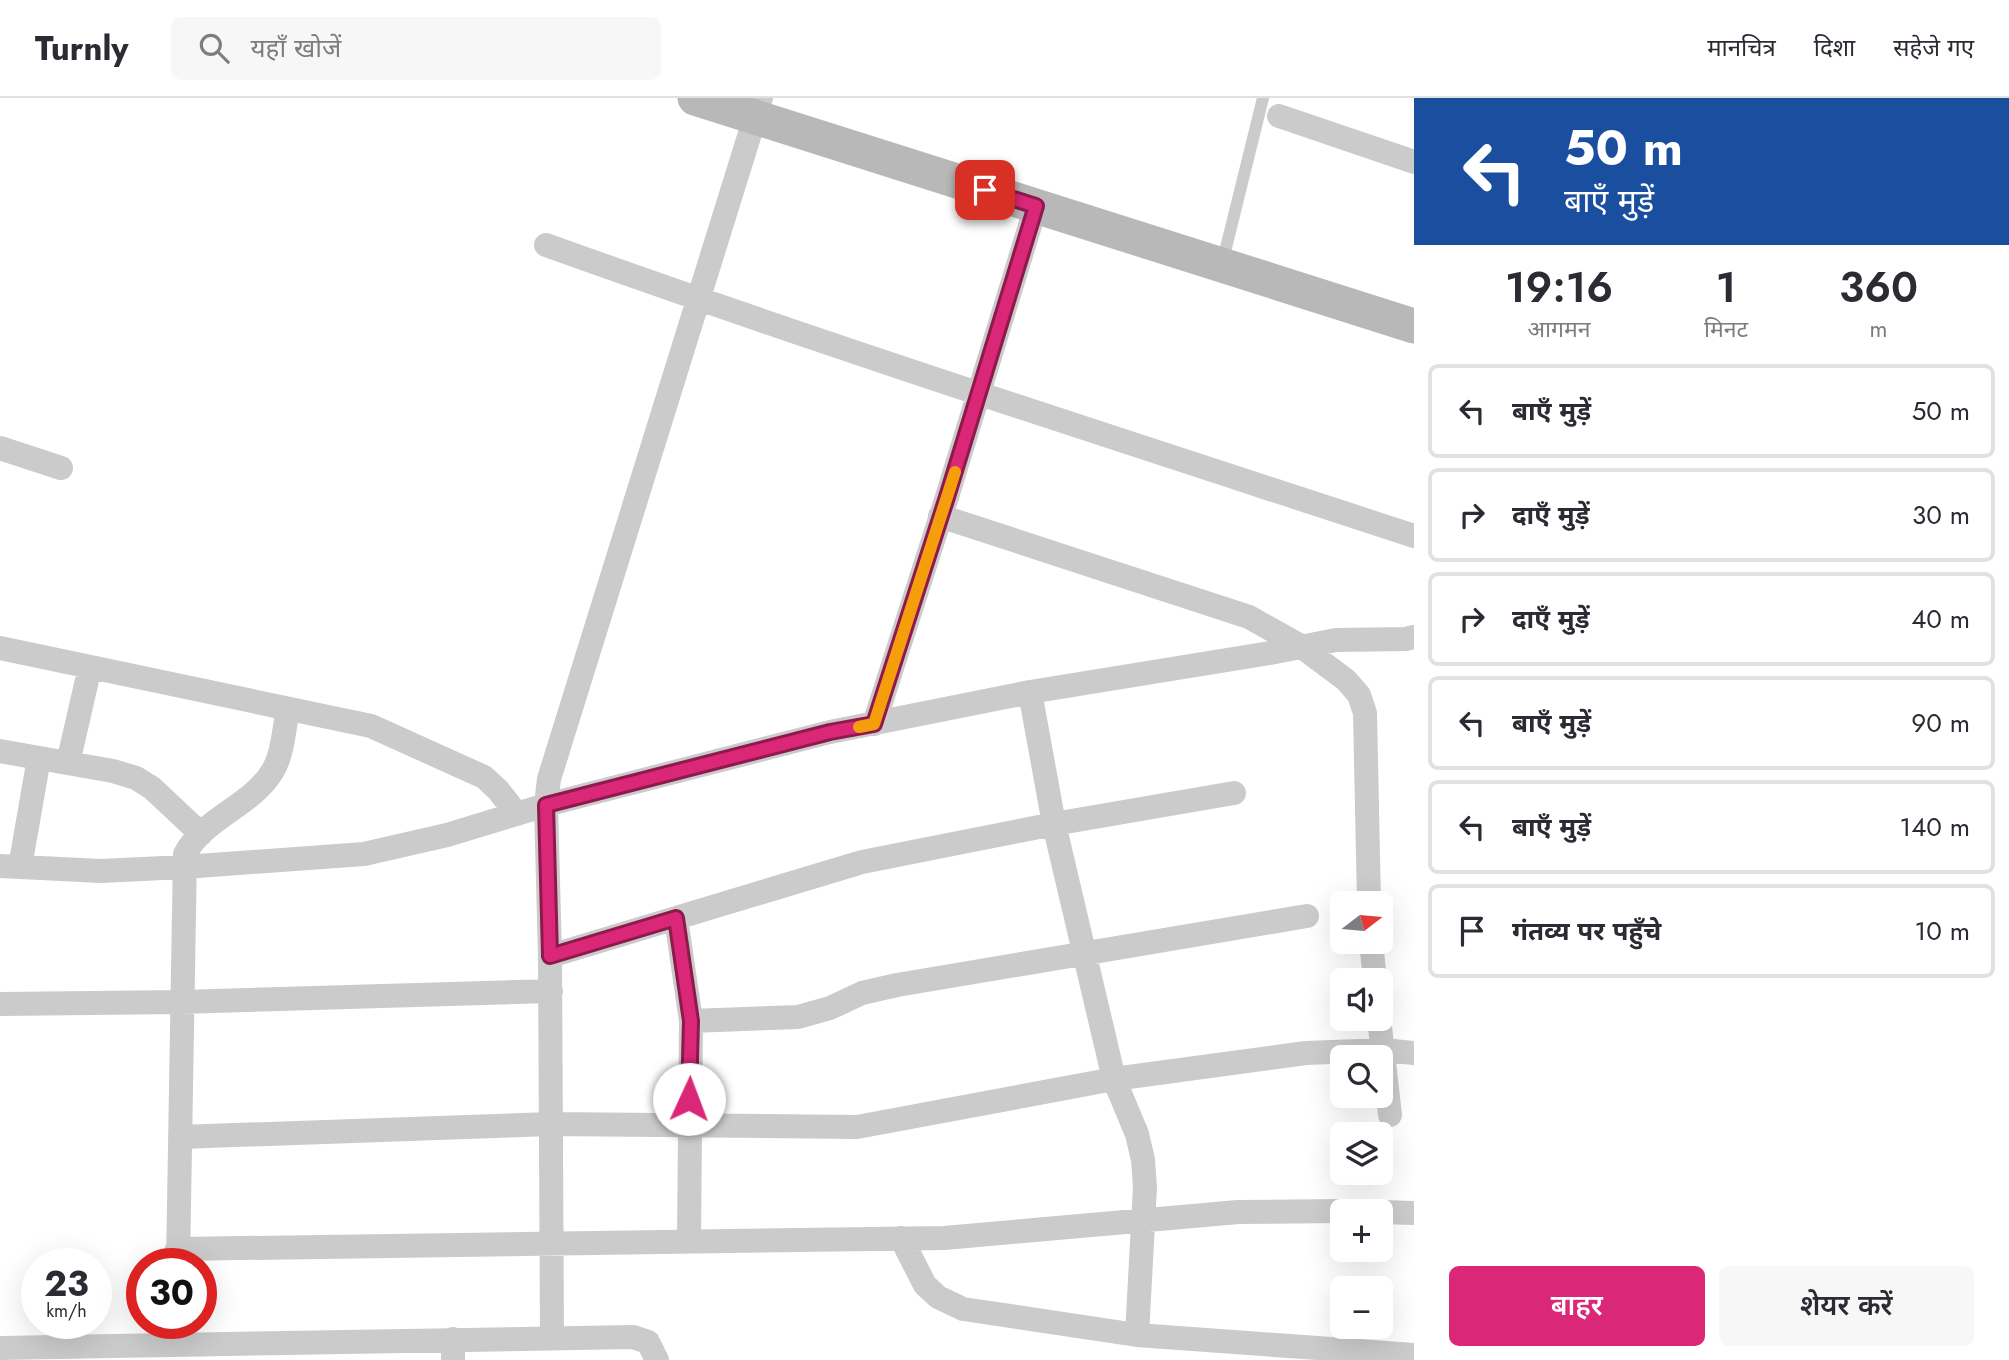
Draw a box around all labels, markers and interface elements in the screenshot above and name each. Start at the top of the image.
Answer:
search box [171,17,661,80]
text: Turnly [35,25,129,72]
icon: search [195,29,233,67]
text: यहाँ खोजें [251,29,341,67]
text: मानचित्र [1707,30,1776,65]
text: दिशा [1814,30,1855,65]
text: सहेजे गए [1893,30,1974,65]
text: 50 m [1564,113,1683,183]
icon: left [1449,126,1540,217]
pin [955,160,1015,220]
icon: arrive [966,171,1004,209]
text: बाएँ मुड़ें [1564,178,1654,224]
text: 19:16 [1505,257,1613,318]
text: 1 [1716,257,1736,318]
text: 360 [1839,257,1918,318]
text: आगमन [1528,312,1591,346]
text: मिनट [1704,312,1748,346]
text: m [1870,312,1888,346]
icon: left [1453,392,1491,430]
text: बाएँ मुड़ें [1512,392,1591,430]
text: 50 m [1912,392,1970,430]
icon: right [1453,496,1491,534]
text: दाएँ मुड़ें [1512,496,1590,534]
text: 30 m [1912,496,1970,534]
icon: right [1453,600,1491,638]
text: दाएँ मुड़ें [1512,600,1590,638]
text: 40 m [1911,600,1970,638]
icon: left [1453,704,1491,742]
text: बाएँ मुड़ें [1512,704,1591,742]
text: 90 m [1911,704,1970,742]
icon: left [1453,808,1491,846]
text: बाएँ मुड़ें [1512,808,1591,846]
text: 140 m [1899,808,1970,846]
north arrow [1330,891,1393,954]
map controls [1330,891,1393,1339]
icon: arrive [1453,912,1491,950]
text: गंतव्य पर पहुँचे [1512,912,1661,950]
text: 10 m [1915,912,1970,950]
button: sound [1330,968,1393,1031]
button: search [1330,1045,1393,1108]
position arrow [652,1062,726,1136]
button: layers [1330,1122,1393,1185]
button: + [1330,1199,1393,1262]
speed limit sign: 30 [126,1248,217,1339]
text: 23 [44,1259,89,1309]
button: बाहर [1449,1266,1705,1346]
button: शेयर करें [1719,1266,1974,1346]
button: − [1330,1276,1393,1339]
text: km/h [46,1298,87,1324]

